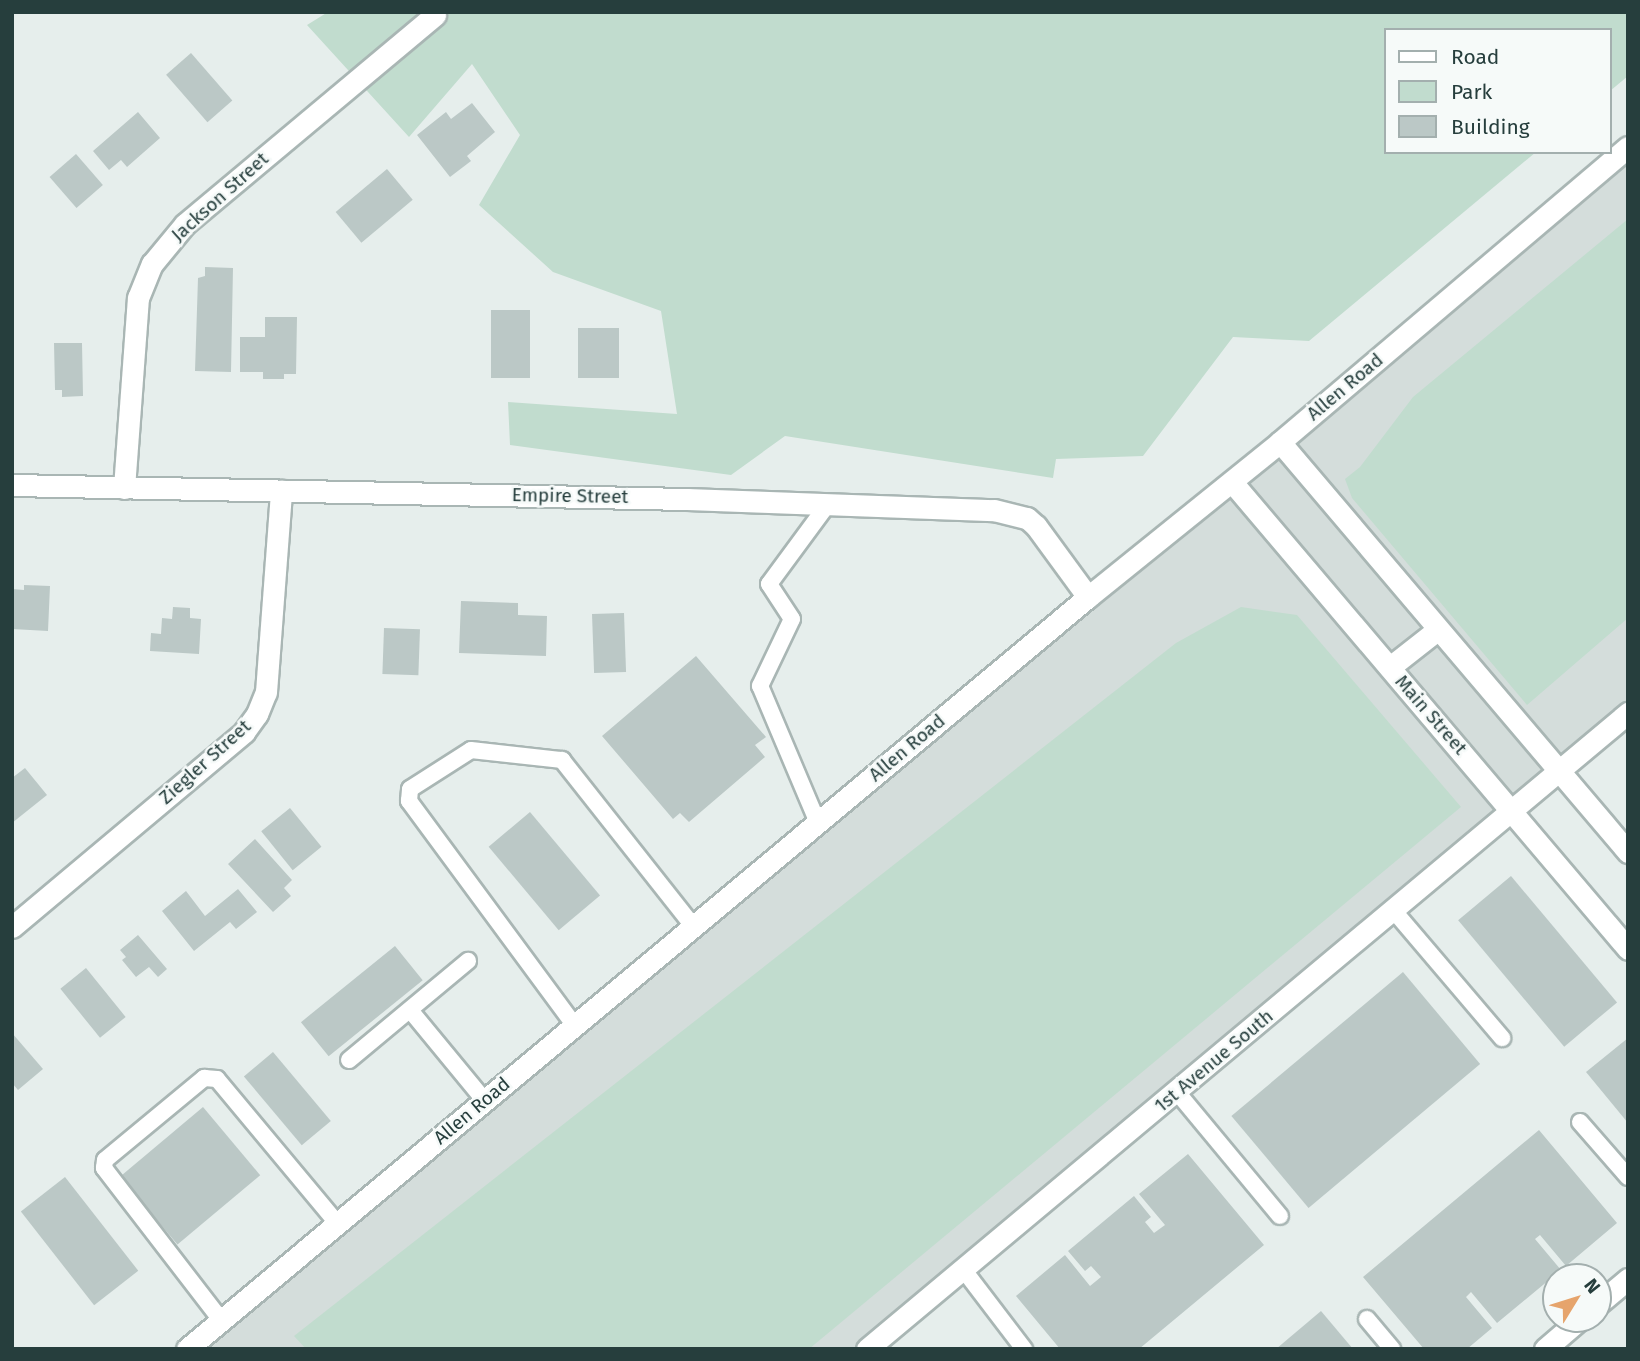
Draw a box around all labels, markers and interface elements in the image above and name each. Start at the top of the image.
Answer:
legend [1384,28,1612,154]
text: Road [1451,44,1499,70]
text: Park [1451,79,1492,105]
text: Building [1451,114,1530,140]
street label: Jackson Street [167,148,273,246]
street label: Allen Road [1302,349,1388,425]
street label: Empire Street [512,484,628,508]
street label: Main Street [1390,670,1472,760]
street label: Allen Road [864,710,950,786]
street label: Ziegler Street [155,715,255,809]
street label: 1st Avenue South [1150,1005,1278,1117]
street label: Allen Road [429,1073,515,1149]
north arrow [1542,1263,1612,1333]
text: N [1579,1274,1605,1298]

